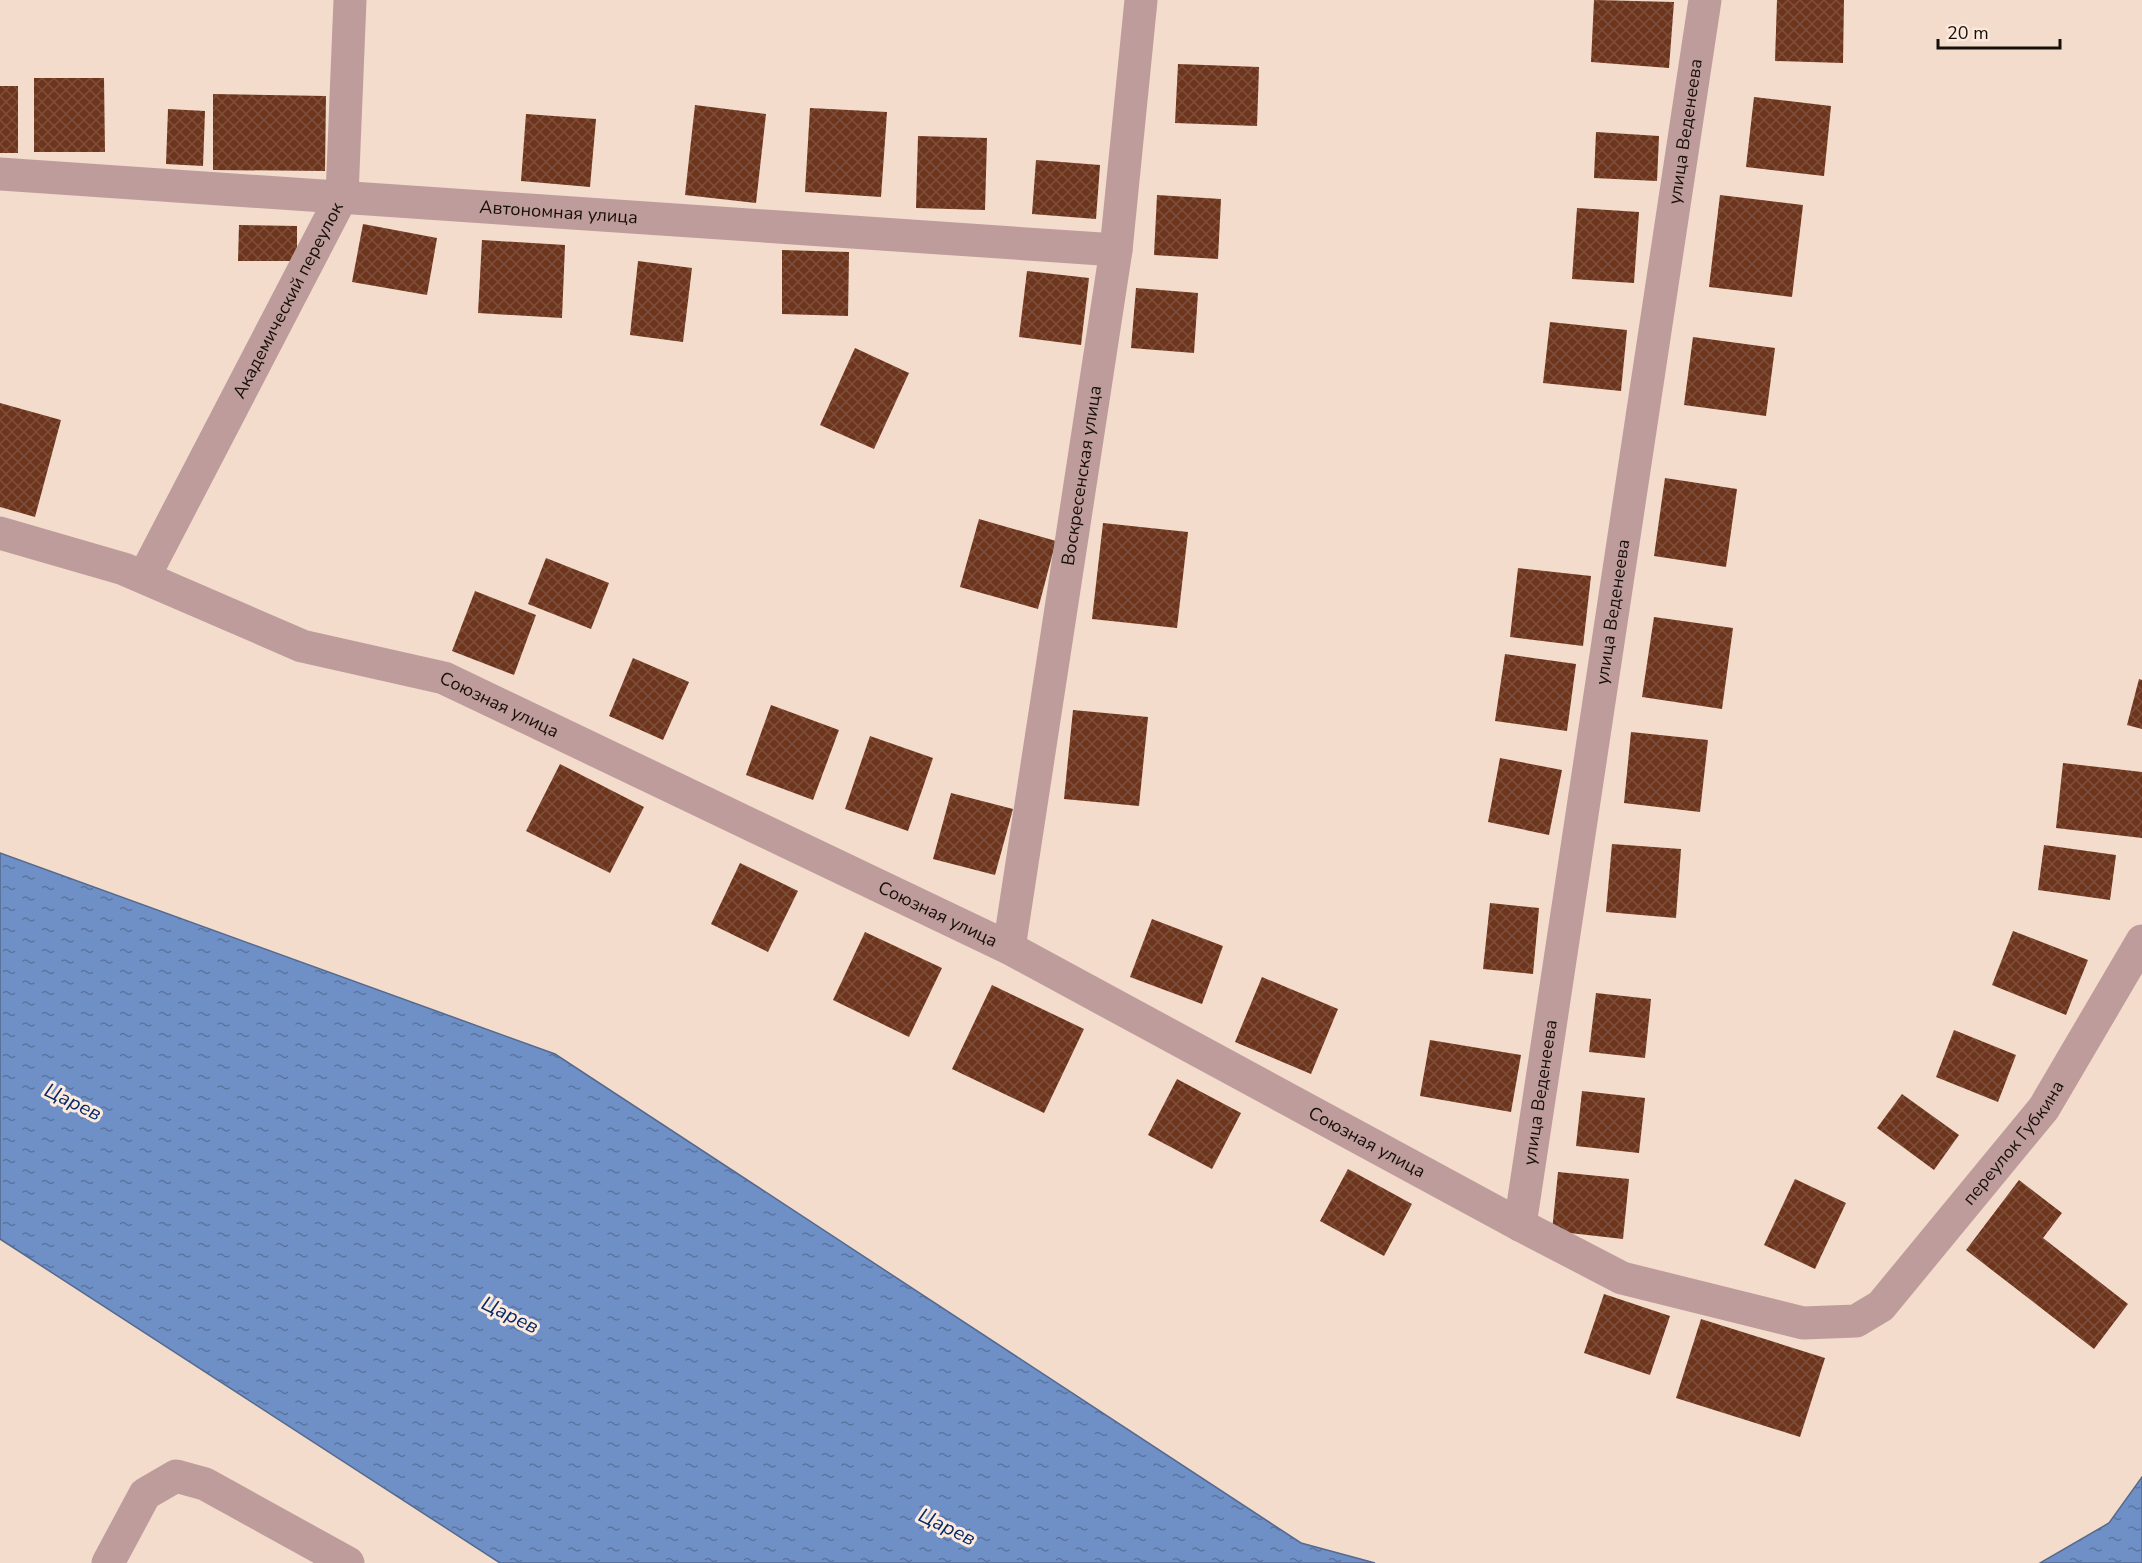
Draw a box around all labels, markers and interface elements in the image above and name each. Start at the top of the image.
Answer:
scale bar [1938,12,2060,50]
text: 20 m [1947,21,1989,45]
street label: улица Веденеева [1662,57,1708,206]
street label: Автономная улица [479,195,639,229]
street label: Академический переулок [227,197,349,402]
street label: Воскресенская улица [1056,384,1107,567]
street label: улица Веденеева [1590,538,1635,686]
street label: Союзная улица [436,666,563,743]
street label: Союзная улица [874,875,1002,953]
street label: улица Веденеева [1517,1018,1563,1167]
street label: переулок Губкина [1957,1076,2069,1210]
water label: Царев [40,1077,106,1127]
street label: Союзная улица [1304,1101,1430,1184]
water label: Царев [477,1290,543,1340]
water label: Царев [914,1502,980,1552]

